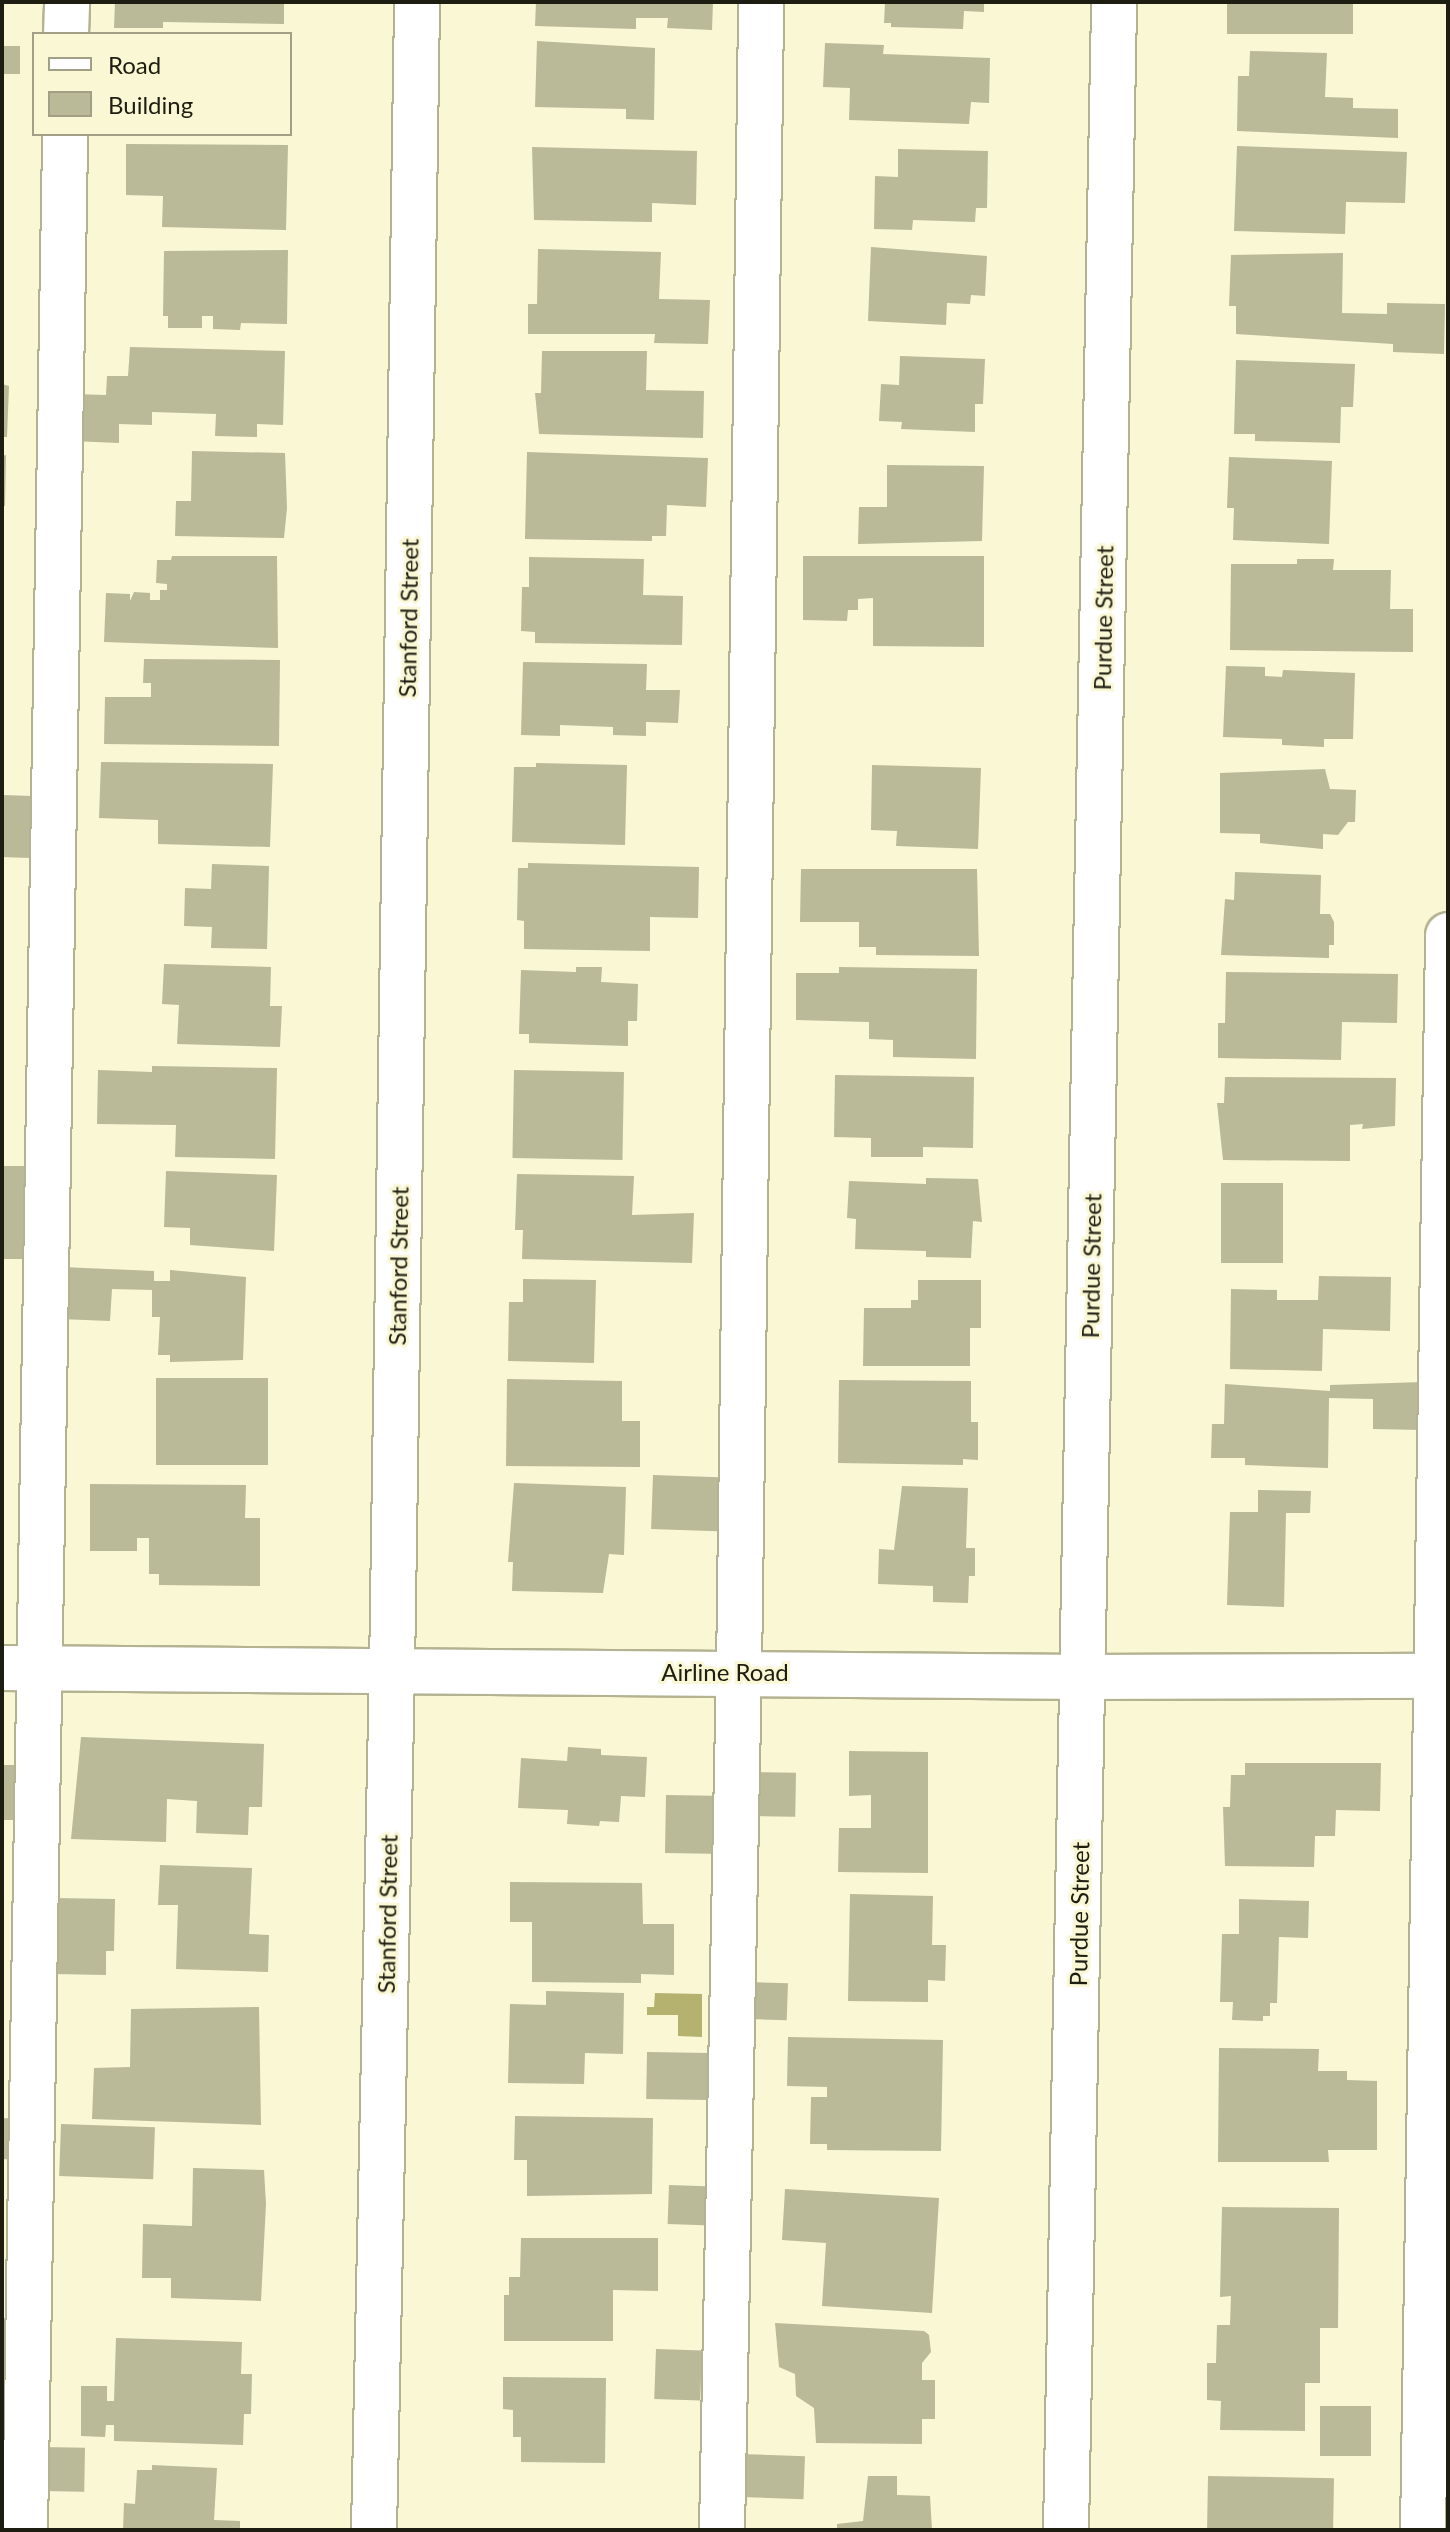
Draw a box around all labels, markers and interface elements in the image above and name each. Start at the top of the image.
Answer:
legend [32,32,292,136]
text: Road [108,50,161,79]
text: Building [108,90,193,119]
street label: Stanford Street [392,538,424,698]
street label: Purdue Street [1087,545,1119,691]
street label: Stanford Street [382,1186,414,1346]
street label: Purdue Street [1075,1193,1107,1339]
street label: Airline Road [661,1658,789,1686]
street label: Stanford Street [371,1834,403,1994]
street label: Purdue Street [1063,1841,1095,1987]

